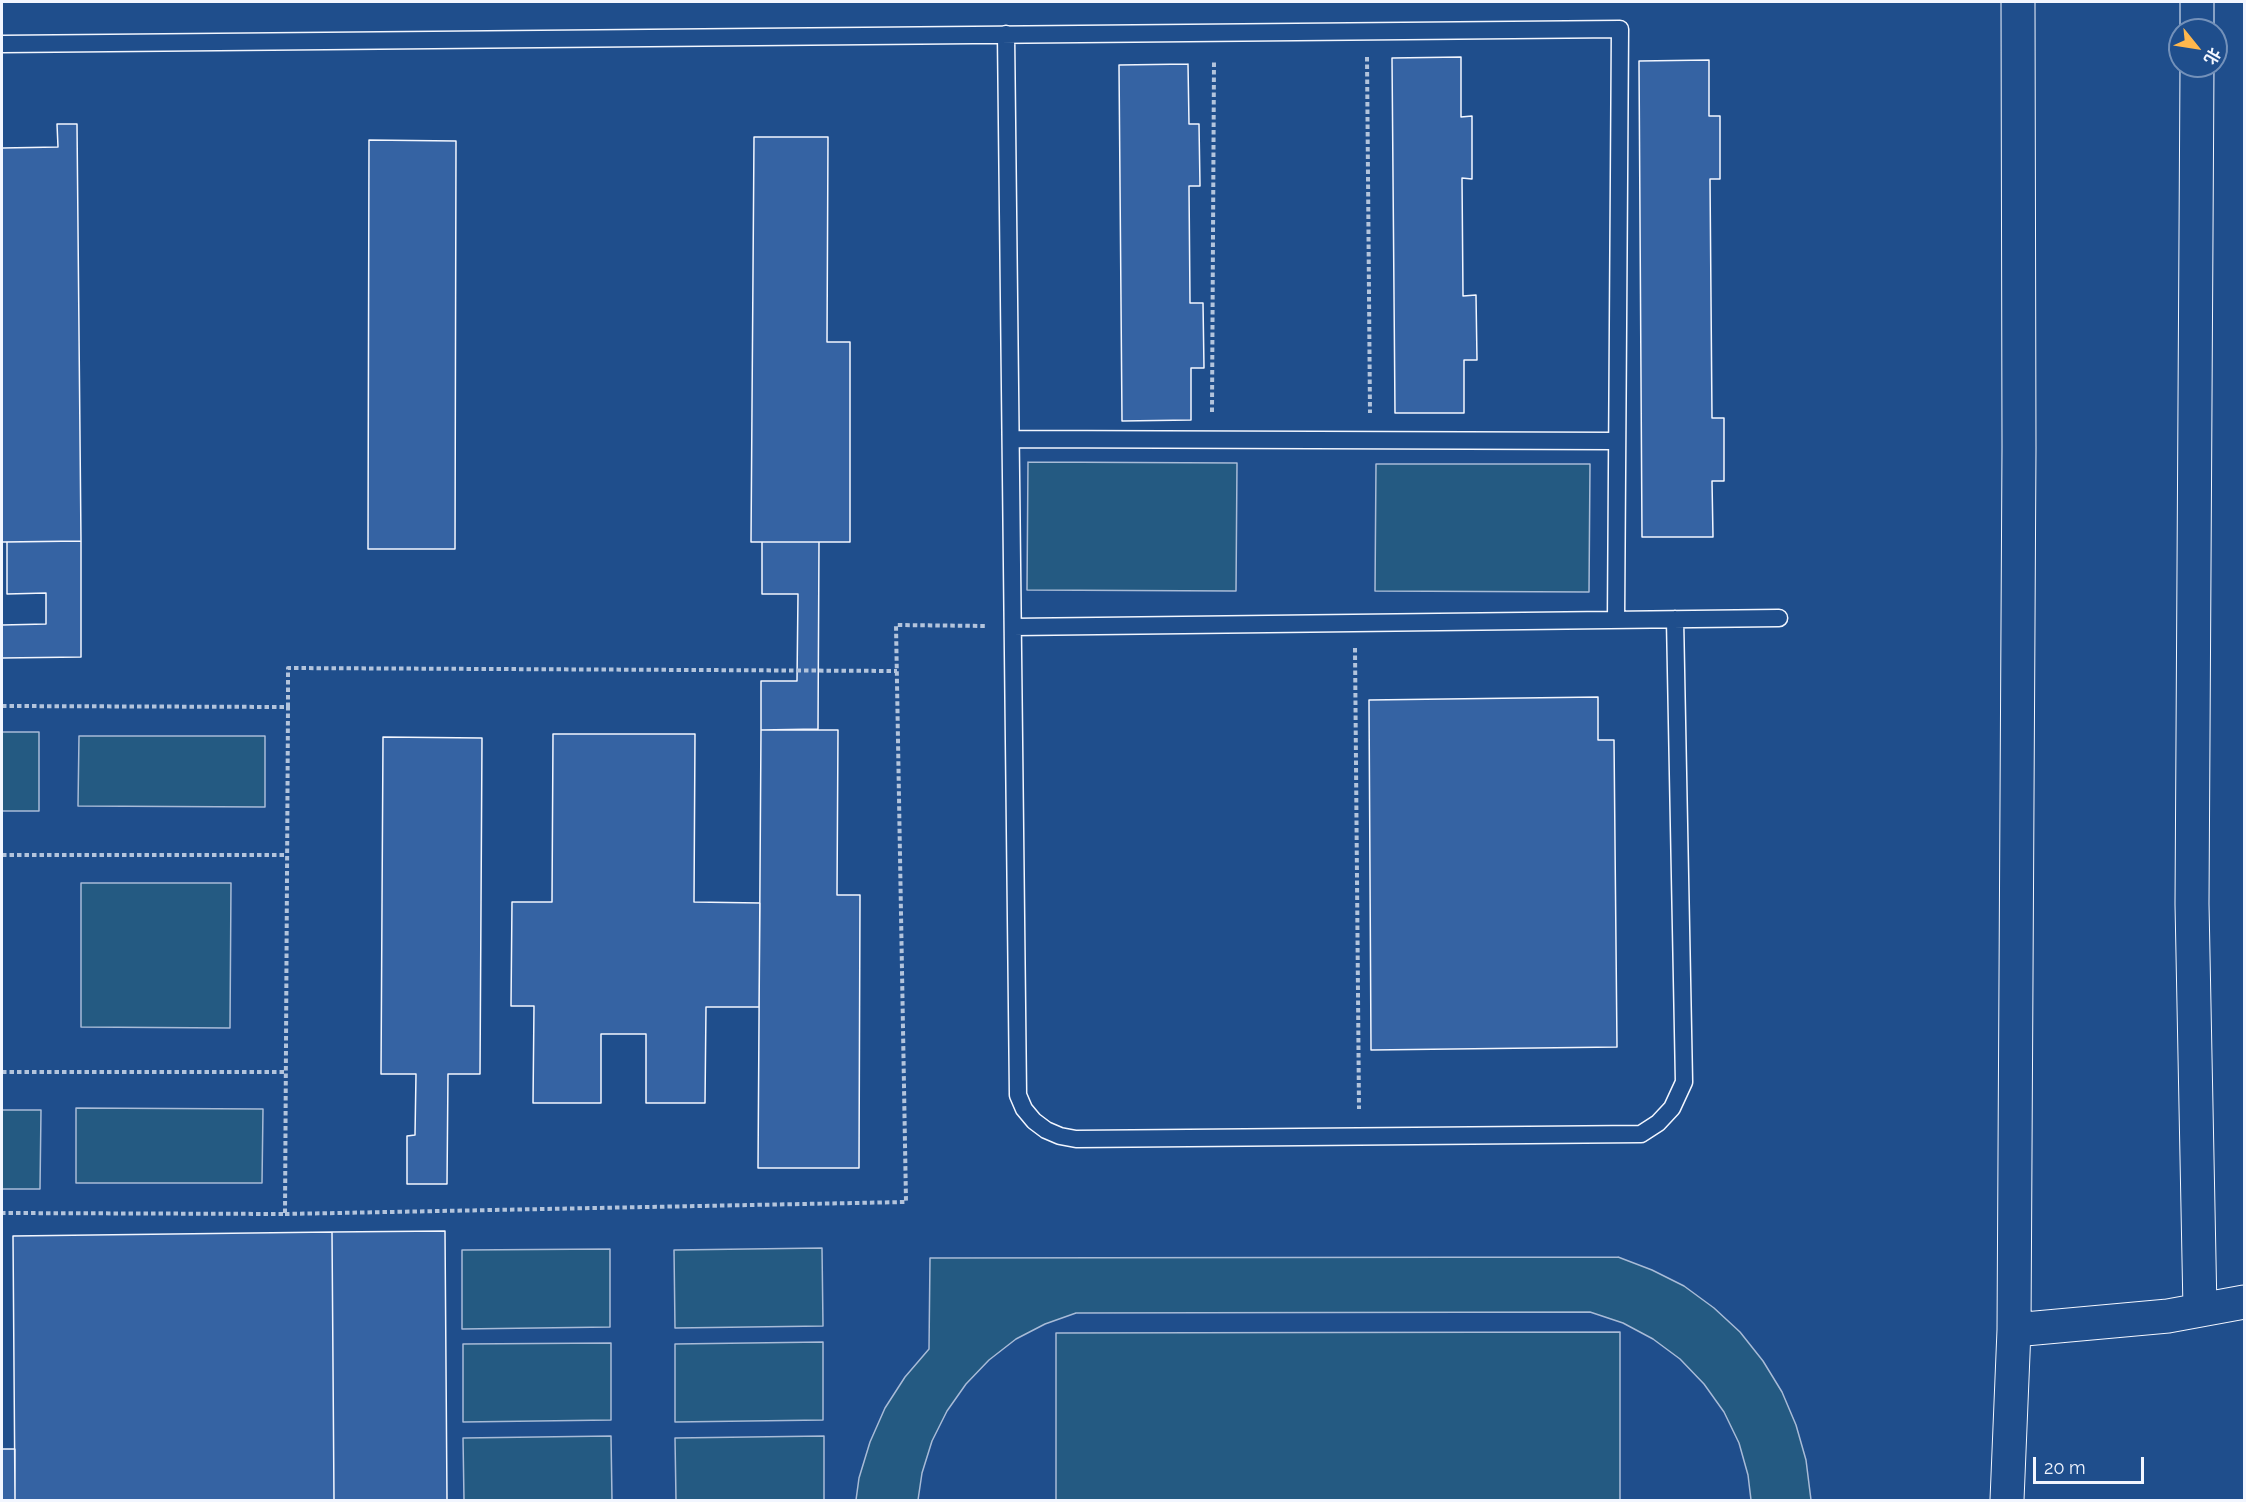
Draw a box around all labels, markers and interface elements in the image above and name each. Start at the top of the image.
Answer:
north arrow [2168,18,2228,78]
text: 北 [2200,45,2225,68]
scale bar [2036,1445,2147,1483]
text: 20 m [2044,1457,2086,1478]

